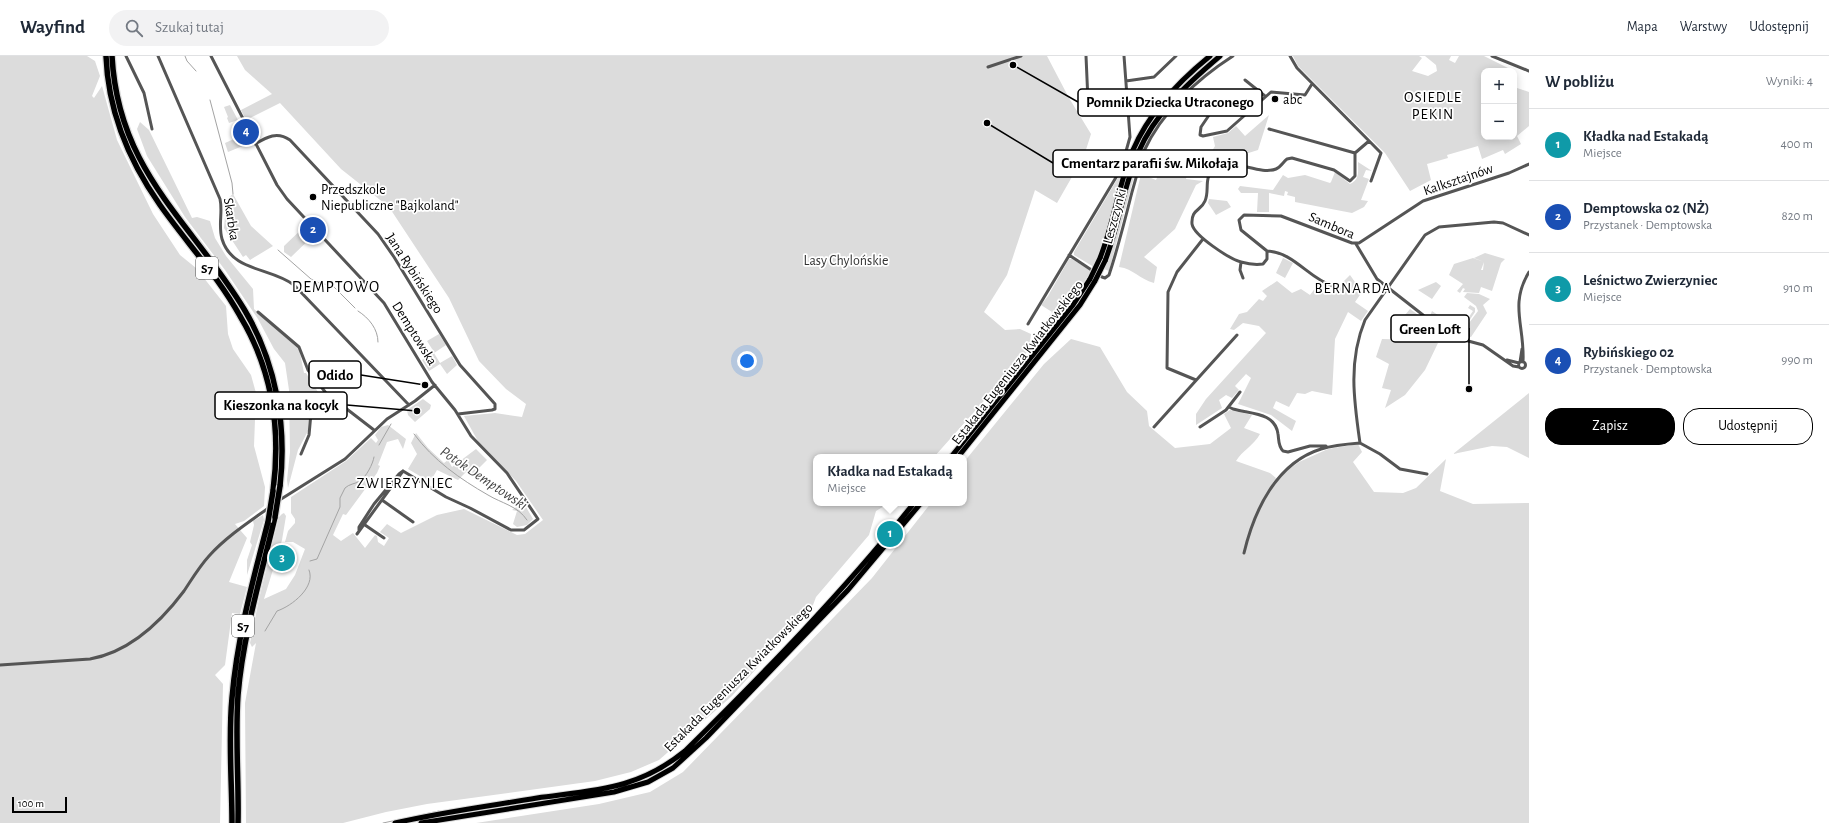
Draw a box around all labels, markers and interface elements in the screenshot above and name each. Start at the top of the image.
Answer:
search box [109,10,389,46]
icon: search [123,17,145,39]
text: Wayfind [20,18,85,37]
text: Szukaj tutaj [155,20,224,35]
text: Mapa [1627,20,1658,34]
text: Warstwy [1680,20,1727,34]
text: Udostępnij [1749,20,1809,34]
map controls [1481,68,1517,140]
button: + [1481,68,1517,104]
text: W pobliżu [1545,73,1614,90]
text: Wyniki: 4 [1766,75,1813,88]
callout: Pomnik Dziecka Utraconego [1078,89,1262,116]
district label: OSIEDLE PEKIN [1404,90,1462,122]
place label: abc [1283,93,1303,107]
marker: abc [1270,94,1280,104]
text: Pomnik Dziecka Utraconego [1086,95,1254,110]
button: − [1481,104,1517,140]
pin: 4 [233,117,259,147]
text: Kładka nad Estakadą [1583,129,1708,144]
text: 1 [1556,138,1560,151]
text: 400 m [1780,138,1813,151]
text: Miejsce [1583,147,1622,160]
callout: Cmentarz parafii św. Mikołaja [1053,150,1247,177]
text: Cmentarz parafii św. Mikołaja [1061,156,1239,171]
street label: Kalksztajnów [1422,161,1496,198]
place label: Przedszkole Niepubliczne "Bajkoland" [321,183,459,213]
street label: Leszczynki [1101,187,1129,246]
marker: Przedszkole Niepubliczne "Bajkoland" [308,192,318,202]
street label: Skarbka [221,197,241,242]
text: Demptowska 02 (NŻ) [1583,201,1710,216]
street label: Sambora [1306,210,1357,242]
text: 2 [1555,210,1561,223]
text: 820 m [1782,210,1813,223]
pin: 2 [300,215,326,245]
text: Przystanek · Demptowska [1583,219,1712,232]
street label: Jana Rybińskiego [383,231,445,316]
park label: Lasy Chylońskie [804,254,888,268]
road number: S7 [196,257,218,279]
text: Leśnictwo Zwierzyniec [1583,273,1717,288]
street label: Estakada Eugeniusza Kwiatkowskiego [949,278,1086,447]
district label: DEMPTOWO [292,279,380,295]
district label: BERNARDA [1314,281,1392,296]
text: 3 [1555,282,1561,295]
text: 910 m [1783,282,1813,295]
text: Miejsce [1583,291,1622,304]
street label: Demptowska [389,299,439,368]
callout: Green Loft [1391,315,1469,342]
text: Green Loft [1399,322,1461,337]
text: Rybińskiego 02 [1583,345,1674,360]
your location [737,351,757,371]
text: 4 [1555,354,1561,367]
text: 990 m [1781,354,1813,367]
callout: Odido [309,361,361,388]
text: Przystanek · Demptowska [1583,363,1712,376]
text: Odido [317,368,353,383]
callout: Kieszonka na kocyk [215,392,347,419]
text: Kieszonka na kocyk [223,398,339,413]
button: Zapisz [1545,408,1675,445]
button: Udostępnij [1683,408,1813,445]
water label: Potok Demptowski [438,444,530,513]
popup [813,454,967,506]
text: Kładka nad Estakadą [827,464,953,479]
district label: ZWIERZYNIEC [357,476,453,491]
text: Miejsce [827,482,866,495]
pin: 1 [877,519,903,549]
pin: 3 [269,543,295,573]
street label: Estakada Eugeniusza Kwiatkowskiego [662,601,816,755]
road number: S7 [232,615,254,637]
scale bar [12,795,67,814]
text: 100 m [18,798,44,809]

